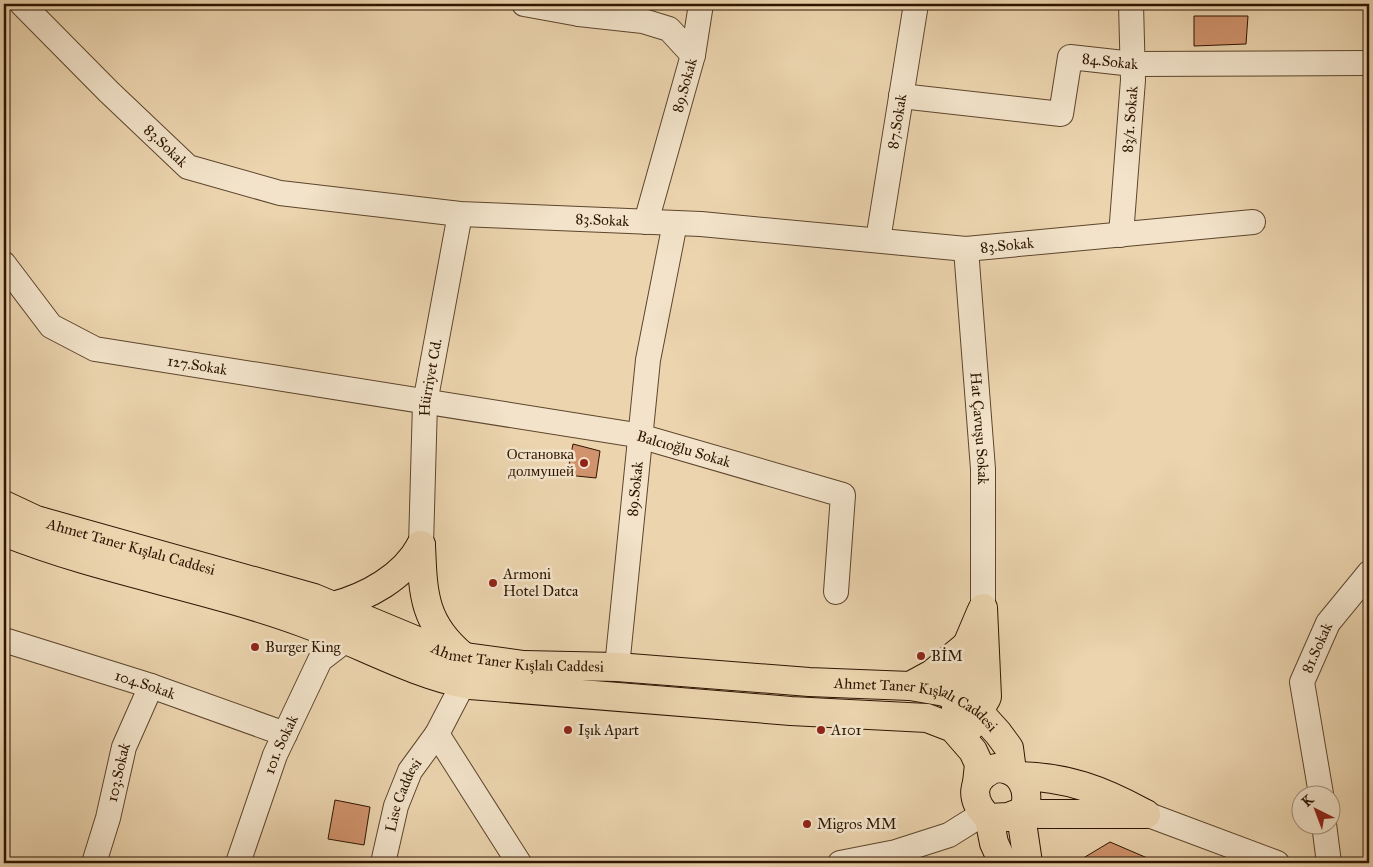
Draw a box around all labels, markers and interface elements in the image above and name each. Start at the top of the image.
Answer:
street label: 84.Sokak [1081,49,1138,73]
street label: 89.Sokak [668,56,701,115]
street label: 83/1. Sokak [1118,85,1142,153]
street label: 87.Sokak [884,93,910,150]
street label: 83.Sokak [140,121,191,171]
street label: 83.Sokak [575,210,630,230]
street label: 83.Sokak [979,234,1035,257]
street label: Hürriyet Cd. [416,337,446,417]
street label: 127.Sokak [166,352,229,379]
street label: Hat Çavuşu Sokak [967,372,992,485]
street label: Balcıoğlu Sokak [635,427,733,471]
place label: Остановка долмушей [507,445,574,480]
marker: Остановка долмушей [578,457,590,469]
street label: 89.Sokak [623,460,647,518]
street label: Ahmet Taner Kışlalı Caddesi [44,514,217,579]
place label: Armoni Hotel Datca [502,565,579,600]
marker: Armoni Hotel Datca [487,577,499,589]
street label: 81.Sokak [1298,620,1336,676]
place label: Burger King [265,638,342,656]
street label: Ahmet Taner Kışlalı Caddesi [428,638,604,676]
marker: Burger King [249,641,261,653]
place label: BİM [931,647,963,665]
marker: BİM [915,650,927,662]
street label: 104.Sokak [113,666,178,703]
street label: Ahmet Taner Kışlalı Caddesi [833,674,1001,735]
street label: 101. Sokak [260,712,302,777]
place label: Işık Apart [578,721,640,739]
place label: A101 [830,721,862,739]
marker: Işık Apart [562,724,574,736]
marker: A101 [815,724,827,736]
street label: 103.Sokak [103,739,134,804]
street label: Lise Caddesi [381,755,425,834]
north arrow [1290,784,1340,834]
text: K [1298,790,1318,810]
place label: Migros MM [817,815,896,833]
marker: Migros MM [801,818,813,830]

